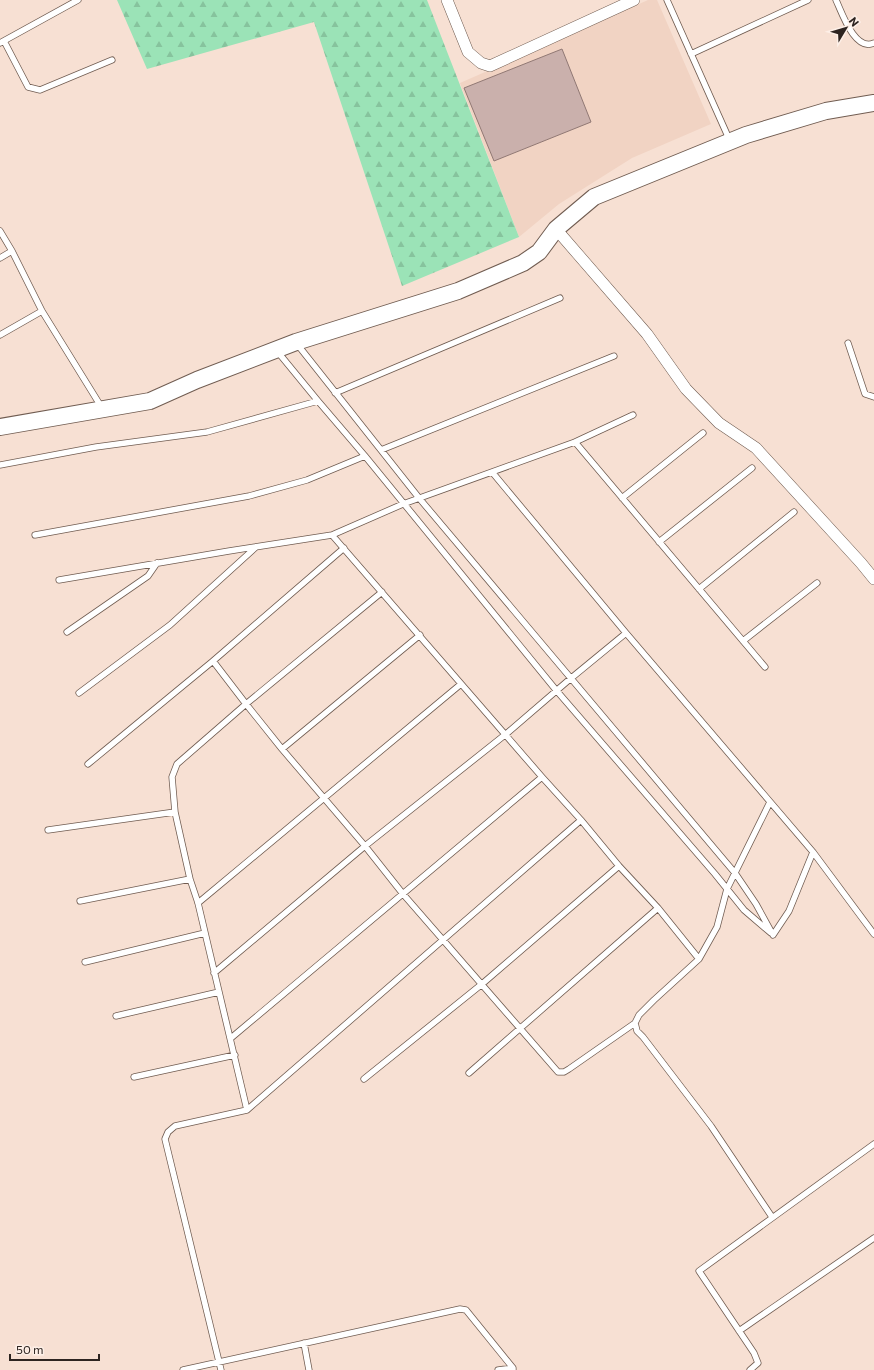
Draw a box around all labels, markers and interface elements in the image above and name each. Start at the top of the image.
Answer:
north arrow [826,8,866,48]
text: N [847,14,862,29]
scale bar [10,1336,99,1362]
text: 50 m [16,1342,44,1356]

